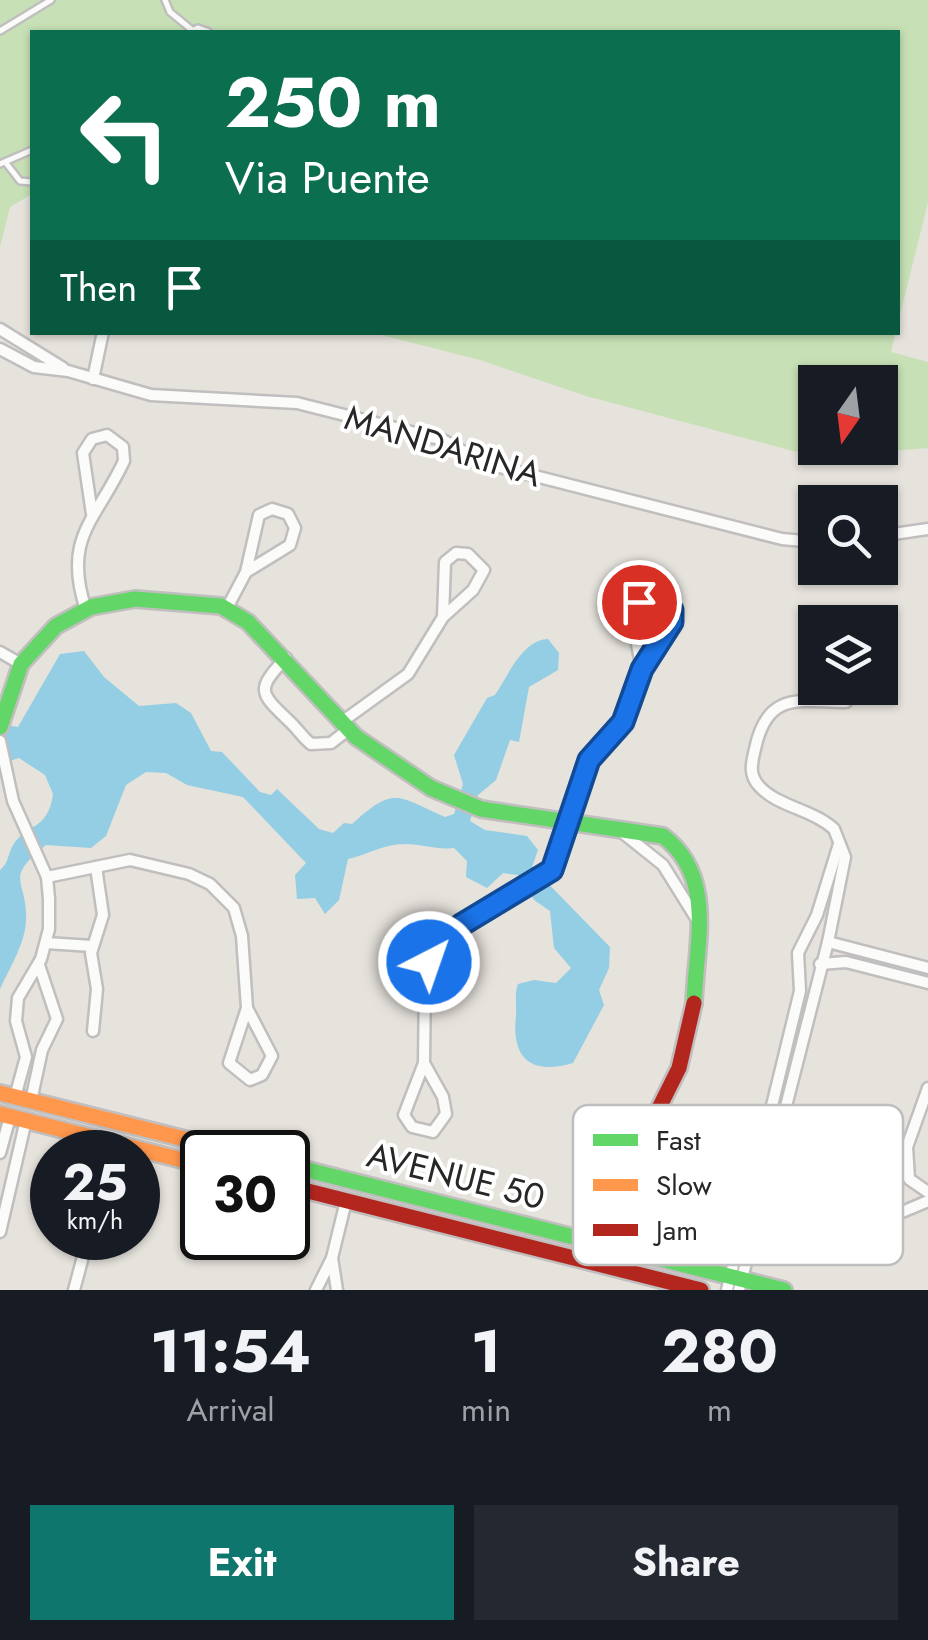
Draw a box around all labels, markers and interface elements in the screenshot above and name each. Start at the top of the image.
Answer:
text: 250 m [225,52,441,153]
icon: left [60,70,190,200]
text: Via Puente [225,145,430,210]
text: Then [60,260,137,315]
icon: arrive [157,260,212,315]
north arrow [798,365,898,465]
map controls [798,365,898,705]
street label: MANDARINA [339,392,547,500]
button: search [798,485,898,585]
pin [597,560,682,645]
icon: arrive [612,575,667,630]
button: layers [798,605,898,705]
position arrow [377,910,481,1014]
legend [573,1105,903,1265]
text: Fast [656,1120,701,1161]
speed limit sign: 30 [180,1130,310,1260]
street label: AVENUE 50 [362,1130,550,1222]
text: 25 [62,1146,128,1219]
text: Slow [656,1165,712,1206]
text: km/h [67,1202,123,1238]
text: Jam [652,1210,698,1251]
text: 11:54 [150,1308,311,1395]
text: 1 [471,1308,501,1395]
text: 280 [661,1308,778,1395]
text: Arrival [186,1387,275,1433]
text: min [461,1387,511,1433]
text: m [707,1387,732,1433]
button: Exit [30,1505,454,1620]
button: Share [474,1505,898,1620]

